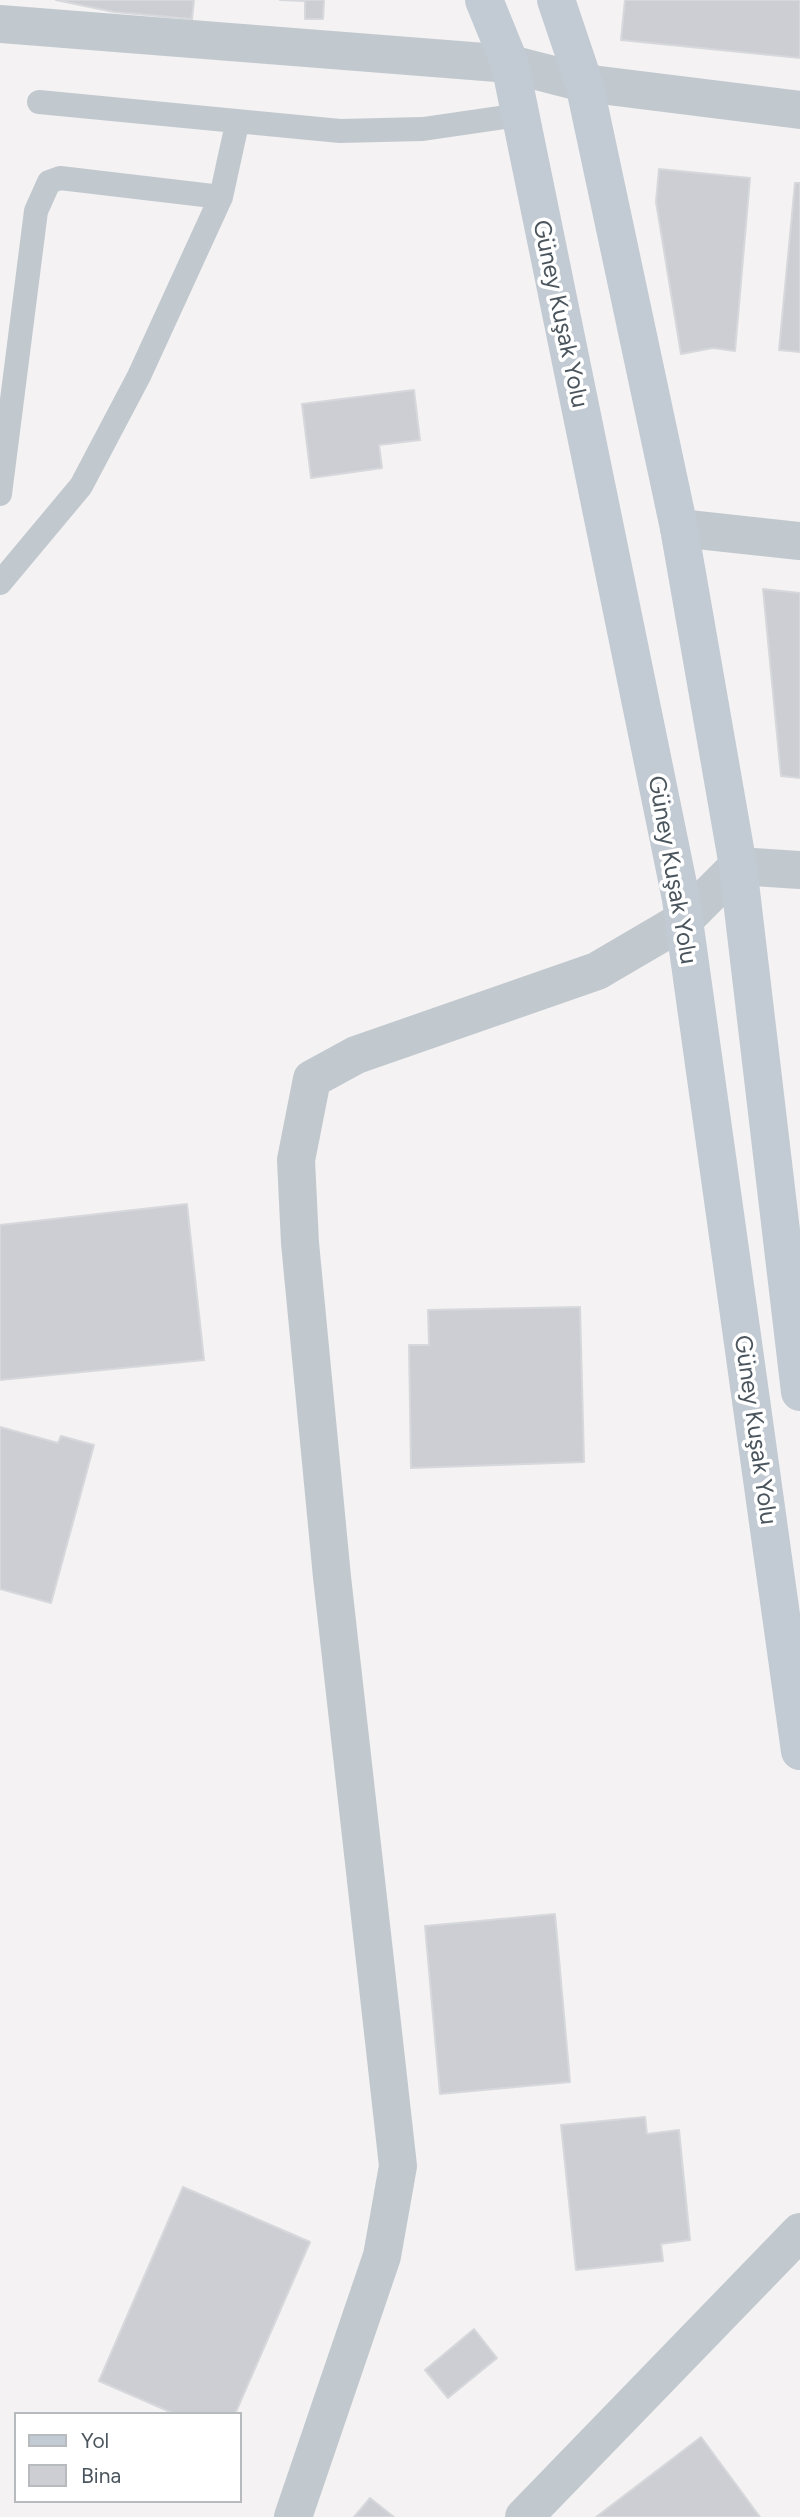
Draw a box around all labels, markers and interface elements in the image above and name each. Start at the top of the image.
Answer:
street label: Güney Kuşak Yolu [526,218,594,410]
street label: Güney Kuşak Yolu [641,773,703,967]
street label: Güney Kuşak Yolu [727,1333,783,1527]
legend [14,2412,242,2503]
text: Yol [81,2428,109,2453]
text: Bina [81,2463,121,2488]

